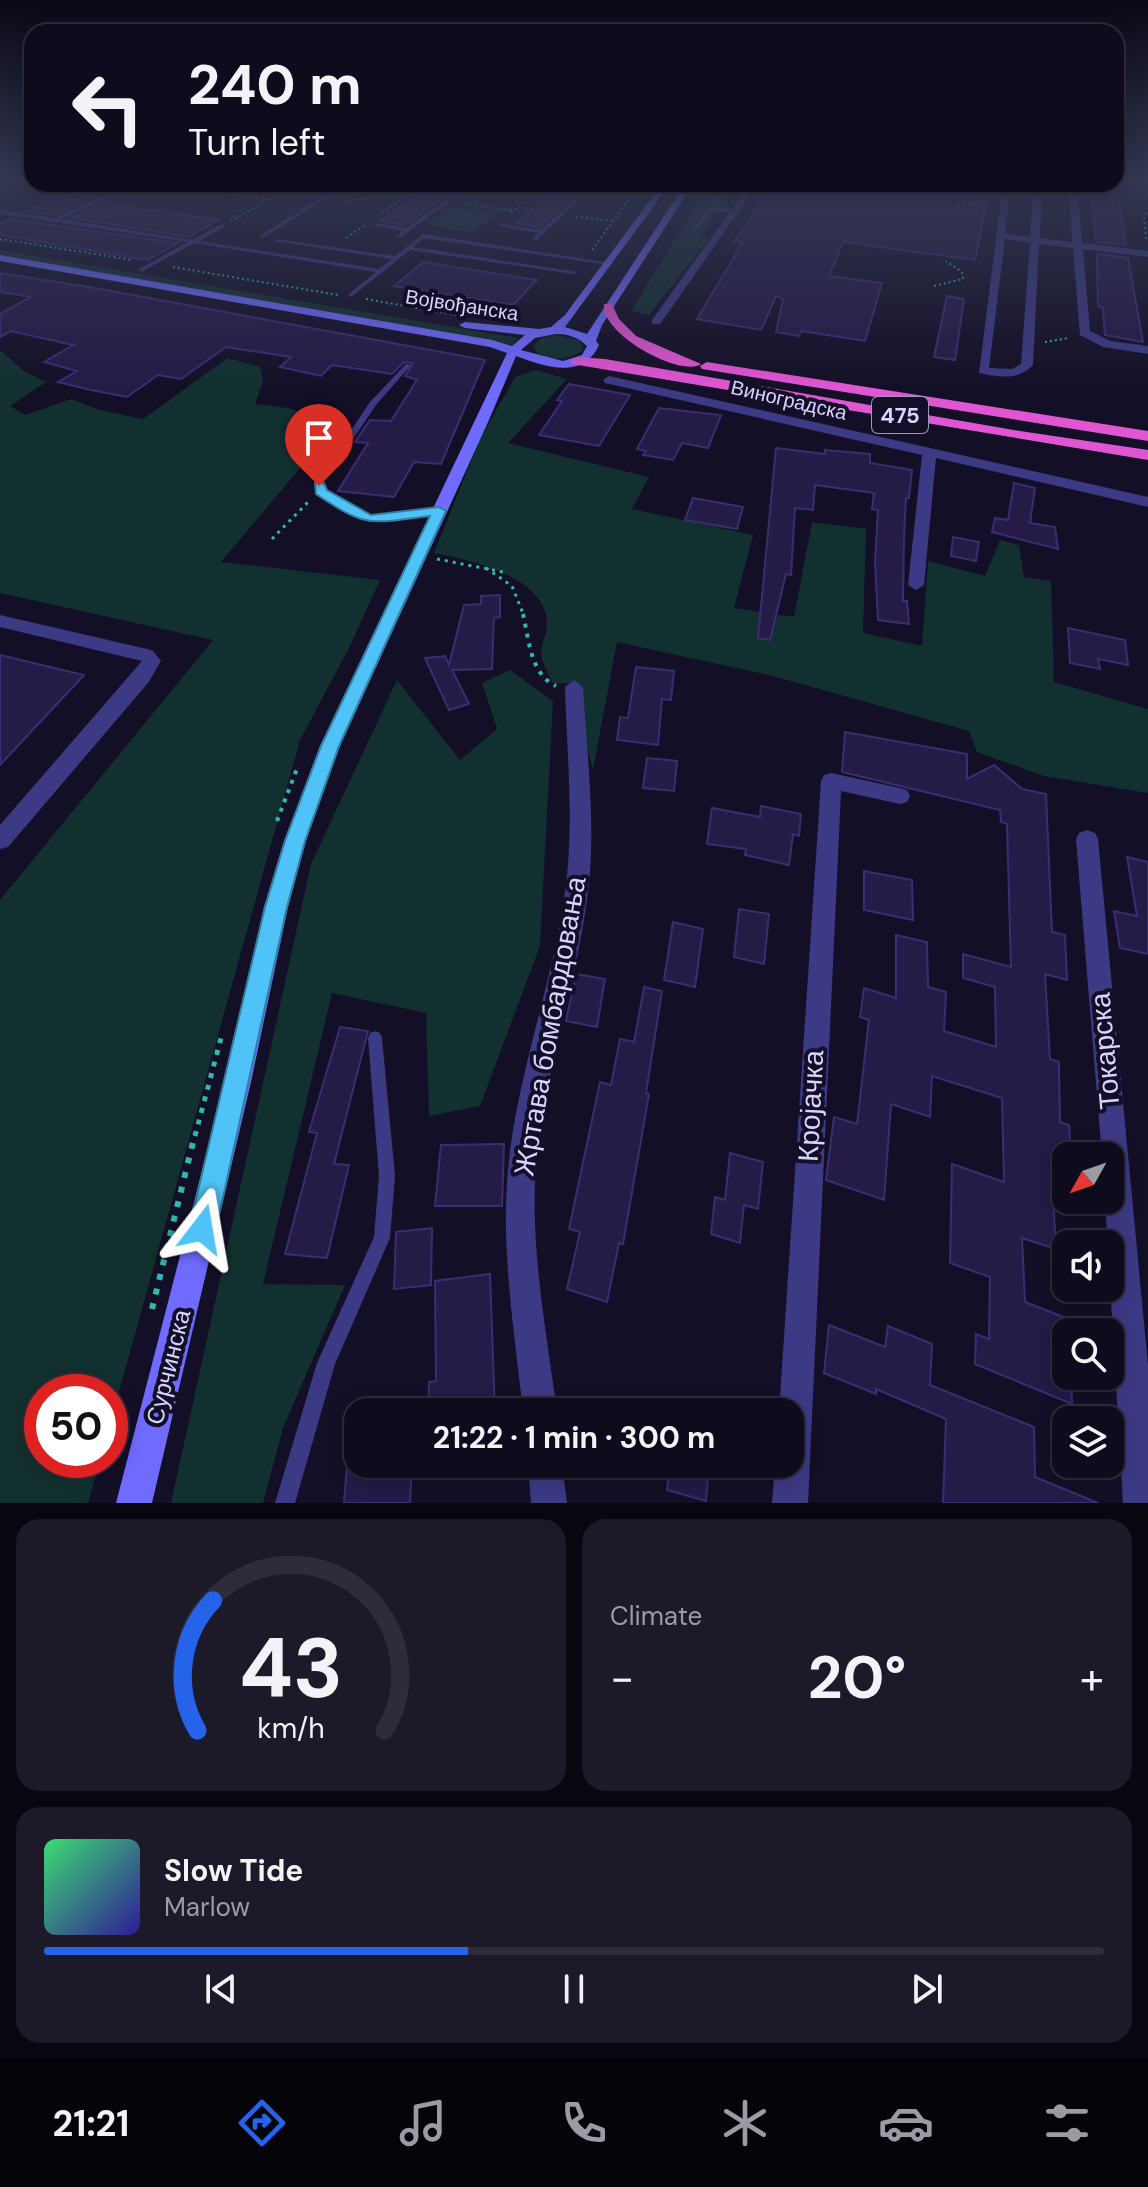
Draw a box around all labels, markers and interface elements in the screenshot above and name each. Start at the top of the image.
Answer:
text: 240 m [188,48,362,121]
icon: left [56,56,160,160]
text: Turn left [188,119,325,166]
street label: Војвођанска [404,283,521,327]
street label: Виноградска [728,374,850,426]
road number: 475 [872,397,928,433]
pin [285,404,353,486]
icon: arrive [297,416,341,460]
street label: Жртава бомбардовања [505,873,595,1179]
street label: Токарска [1081,991,1129,1111]
street label: Кројачка [790,1049,832,1163]
north arrow [1052,1142,1124,1214]
map controls [1052,1142,1124,1478]
position arrow [160,1187,244,1271]
button: sound [1052,1230,1124,1302]
street label: Сурчинска [139,1306,197,1428]
button: search [1052,1318,1124,1390]
speed limit sign: 50 [24,1374,128,1478]
button: layers [1052,1406,1124,1478]
text: 21:22 · 1 min · 300 m [433,1418,715,1457]
text: Climate [610,1599,702,1633]
text: 43 [239,1614,343,1723]
text: 20° [808,1638,906,1717]
text: − [610,1649,634,1707]
text: + [1080,1649,1104,1707]
text: km/h [257,1710,325,1747]
text: Slow Tide [164,1851,303,1890]
text: Marlow [164,1890,250,1924]
icon: previous [199,1967,243,2011]
icon: pause [552,1967,596,2011]
icon: next [905,1967,949,2011]
icon: directions [234,2095,290,2151]
icon: music [395,2095,451,2151]
icon: phone [556,2095,612,2151]
icon: climate [717,2095,773,2151]
icon: car [878,2095,934,2151]
icon: filters [1039,2095,1095,2151]
text: 21:21 [53,2100,129,2147]

